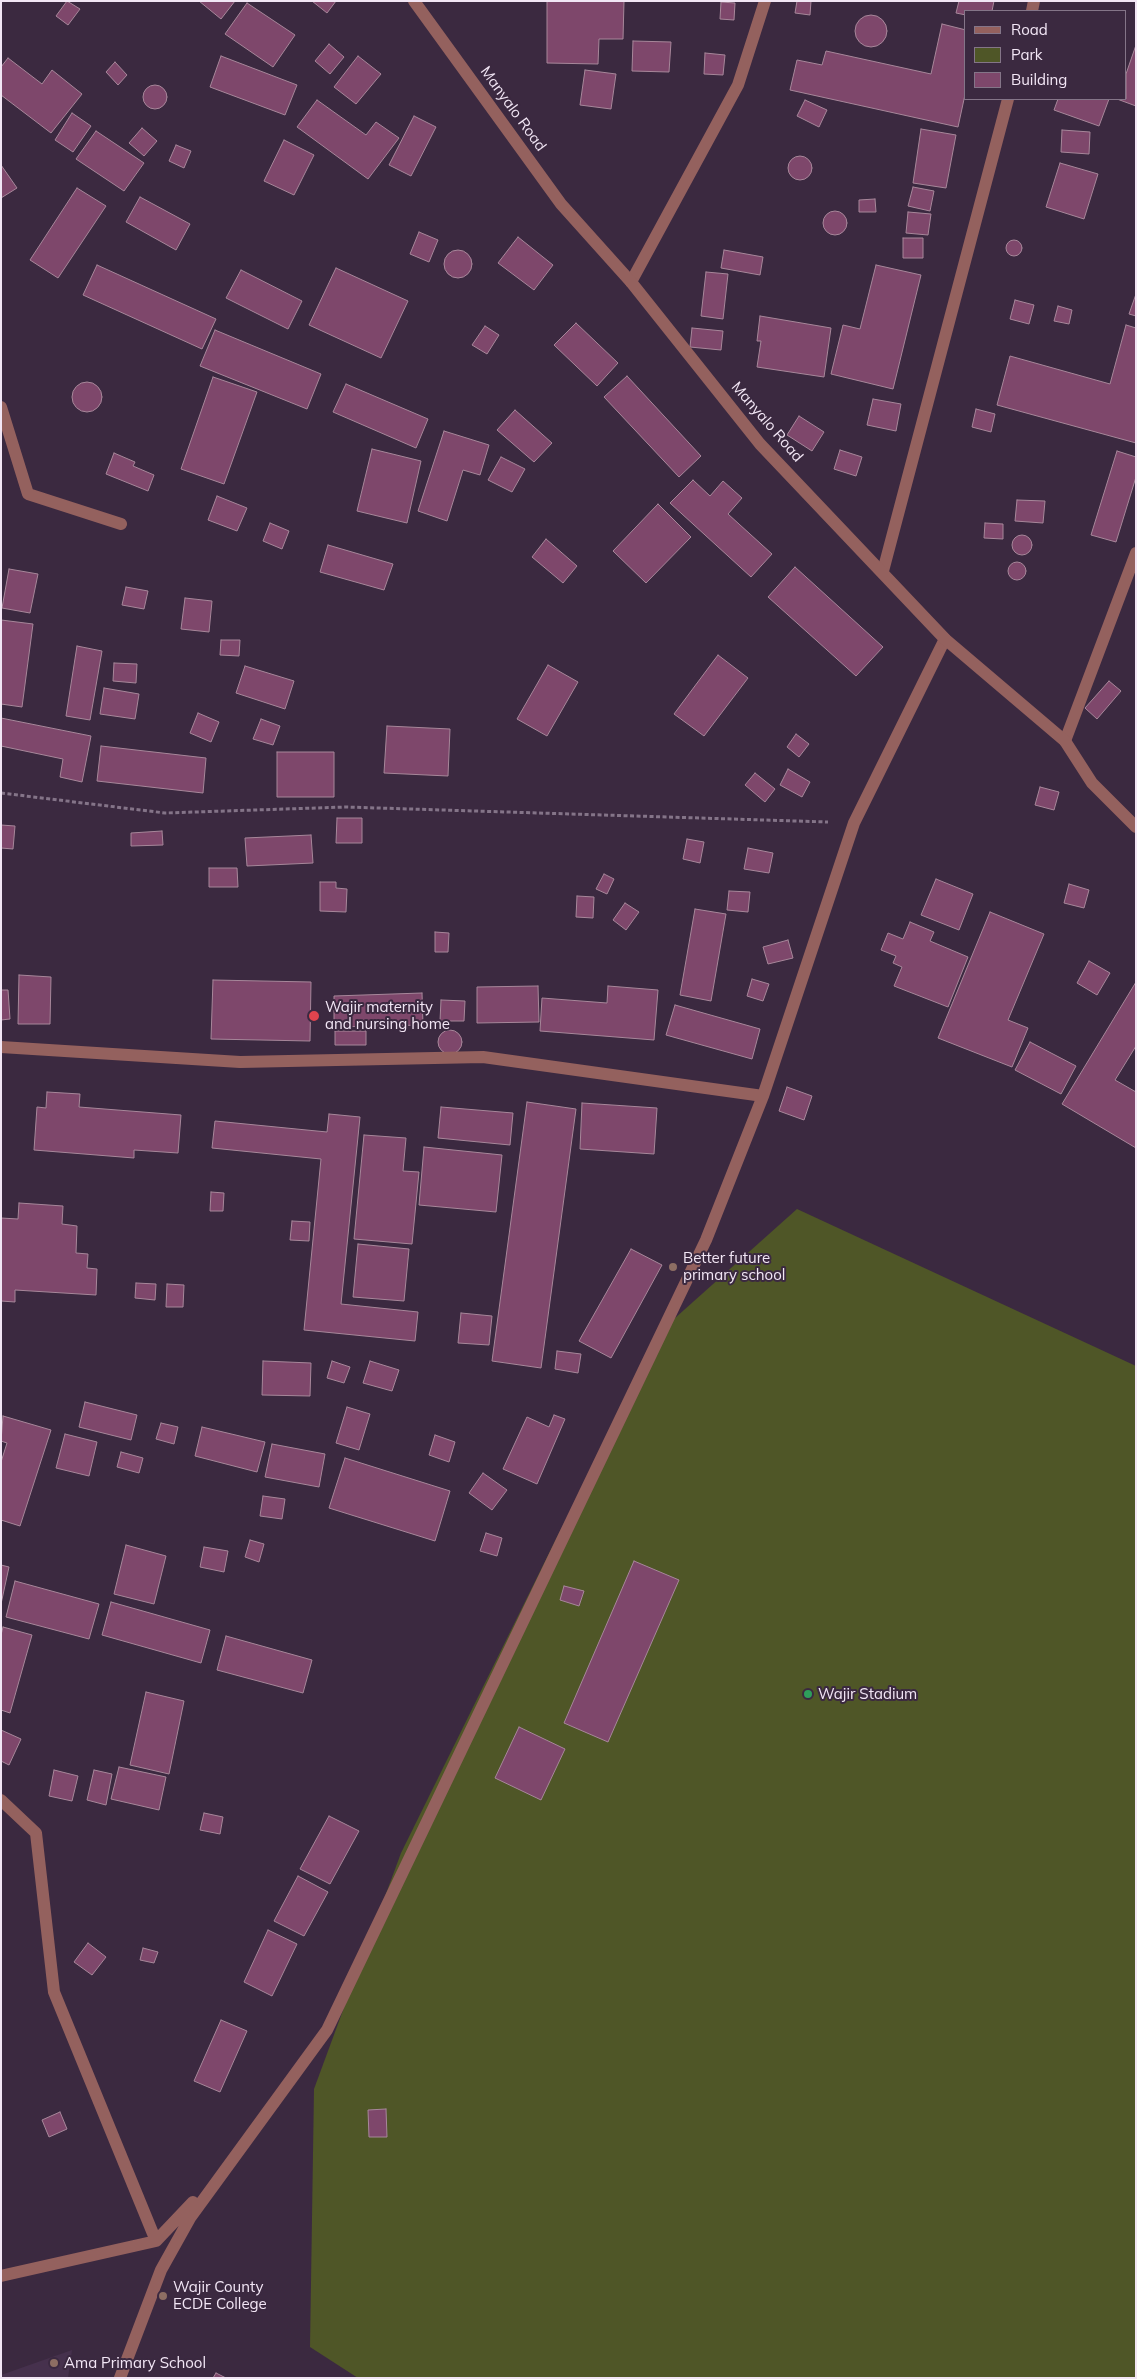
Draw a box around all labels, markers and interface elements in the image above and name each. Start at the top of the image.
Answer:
legend [964,10,1127,100]
text: Road [1011,20,1048,39]
text: Park [1011,45,1043,64]
street label: Manyalo Road [476,63,550,155]
text: Building [1011,70,1067,89]
street label: Manyalo Road [727,378,807,466]
place label: Wajir maternity and nursing home [325,998,450,1033]
marker: Wajir maternity and nursing home [307,1009,321,1023]
place label: Better future primary school [683,1249,785,1284]
marker: Better future primary school [667,1261,679,1273]
place label: Wajir Stadium [818,1685,917,1703]
marker: Wajir Stadium [802,1688,814,1700]
place label: Wajir County ECDE College [173,2278,267,2313]
marker: Wajir County ECDE College [157,2290,169,2302]
place label: Ama Primary School [64,2354,206,2372]
marker: Ama Primary School [48,2357,60,2369]

